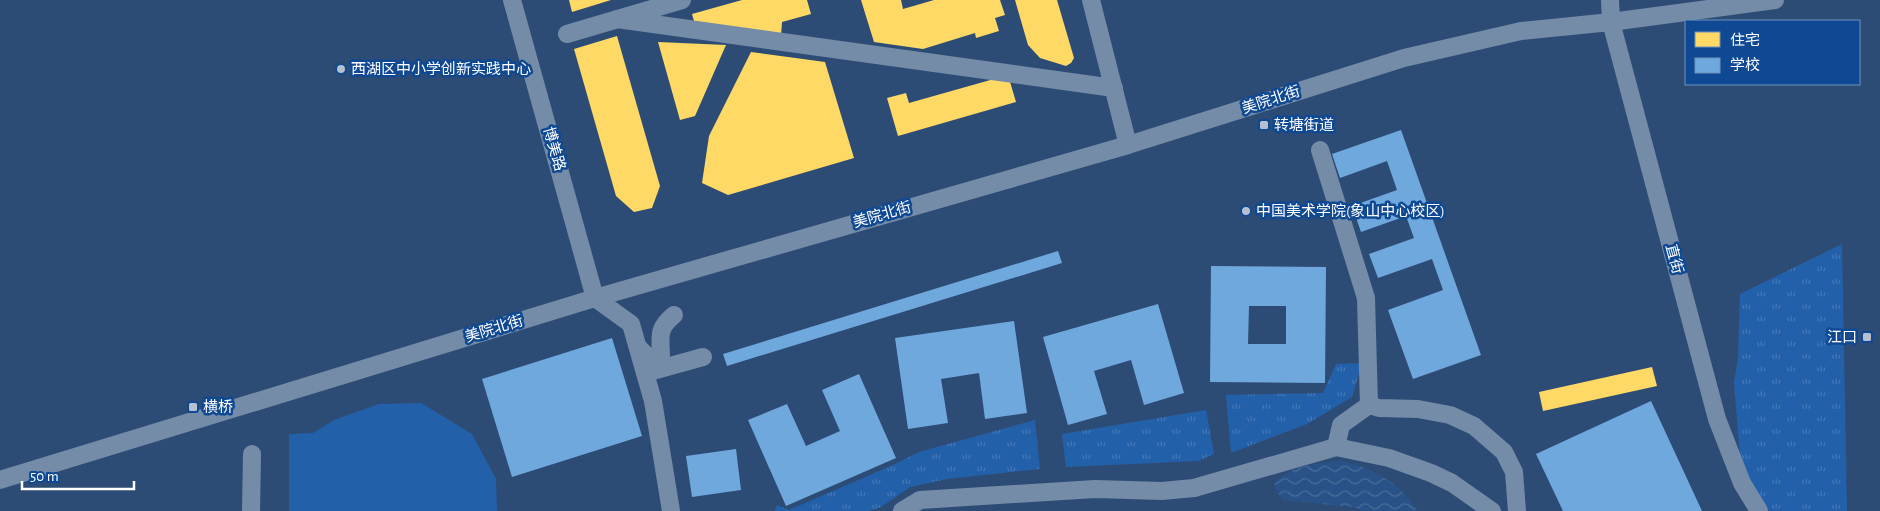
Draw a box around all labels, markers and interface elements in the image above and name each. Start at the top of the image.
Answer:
legend [1685,20,1860,85]
text: 住宅 [1730,32,1760,48]
text: 学校 [1730,56,1760,73]
place label: 西湖区中小学创新实践中心 [351,60,531,77]
marker: 西湖区中小学创新实践中心 [335,63,347,75]
street label: 美院北街 [1240,82,1302,116]
place label: 转塘街道 [1274,116,1334,133]
marker: 转塘街道 [1258,119,1270,131]
street label: 博美路 [541,125,569,173]
street label: 美院北街 [851,198,913,230]
place label: 中国美术学院(象山中心校区) [1256,202,1445,219]
marker: 中国美术学院(象山中心校区) [1240,205,1252,217]
street label: 直街 [1663,242,1686,275]
street label: 美院北街 [463,311,525,345]
place label: 江口 [1827,329,1857,345]
marker: 江口 [1861,331,1873,343]
place label: 横桥 [203,399,233,415]
marker: 横桥 [187,401,199,413]
scale bar [22,458,135,490]
text: 50 m [30,469,59,484]

